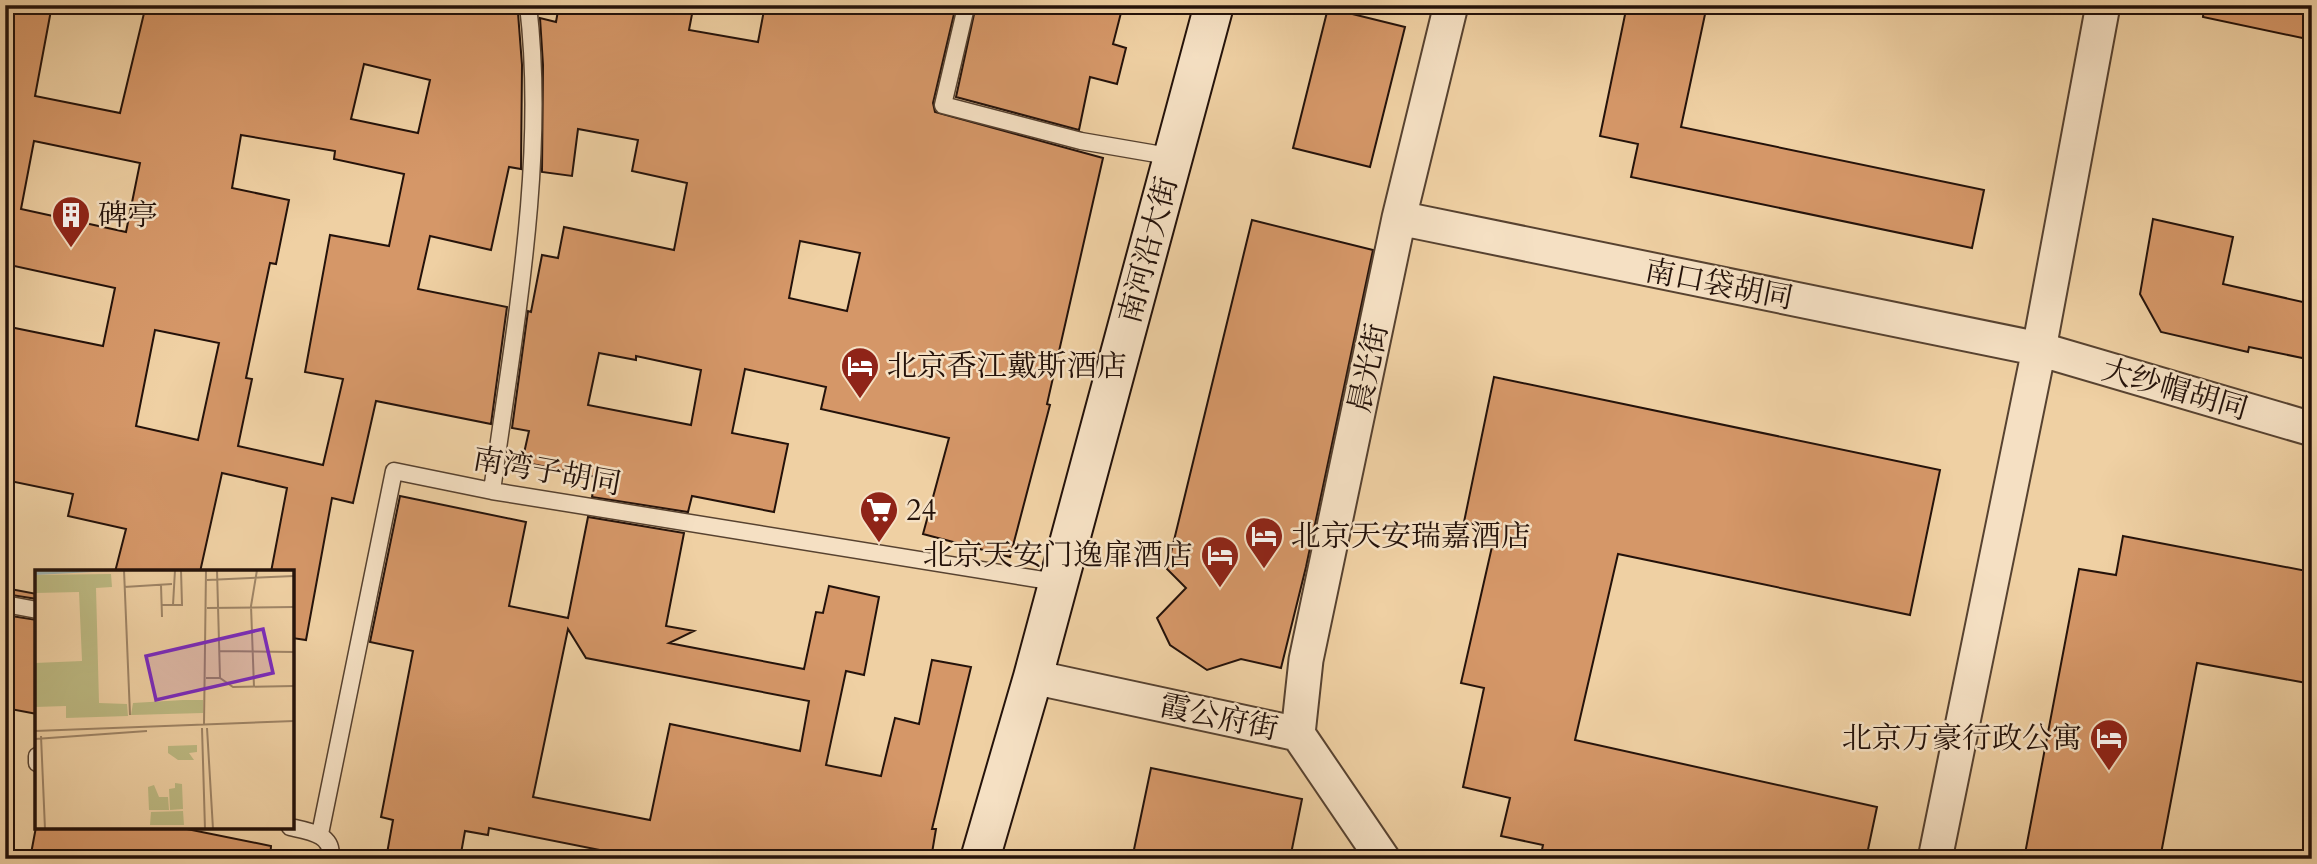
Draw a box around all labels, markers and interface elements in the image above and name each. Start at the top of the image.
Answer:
street label: 南河沿大街 [1109,172,1188,328]
building icon: 碑亭 [50,194,92,249]
place label: 碑亭 [98,195,158,236]
street label: 南口袋胡同 [1641,250,1796,319]
street label: 晨光街 [1339,320,1398,416]
hotel icon: 北京香江戴斯酒店 [839,345,881,400]
place label: 北京香江戴斯酒店 [887,346,1127,387]
street label: 大纱帽胡同 [2097,349,2253,430]
street label: 南湾子胡同 [469,438,624,505]
supermarket icon: 24 [858,489,900,544]
place label: 24 [906,490,937,531]
hotel icon: 北京天安瑞嘉酒店 [1243,515,1285,570]
place label: 北京天安瑞嘉酒店 [1291,516,1531,557]
hotel icon: 北京天安门逸扉酒店 [1199,534,1241,589]
place label: 北京天安门逸扉酒店 [923,535,1193,576]
inset map [35,570,294,829]
street label: 霞公府街 [1156,685,1282,750]
hotel icon: 北京万豪行政公寓 [2088,717,2130,772]
place label: 北京万豪行政公寓 [1842,718,2082,759]

